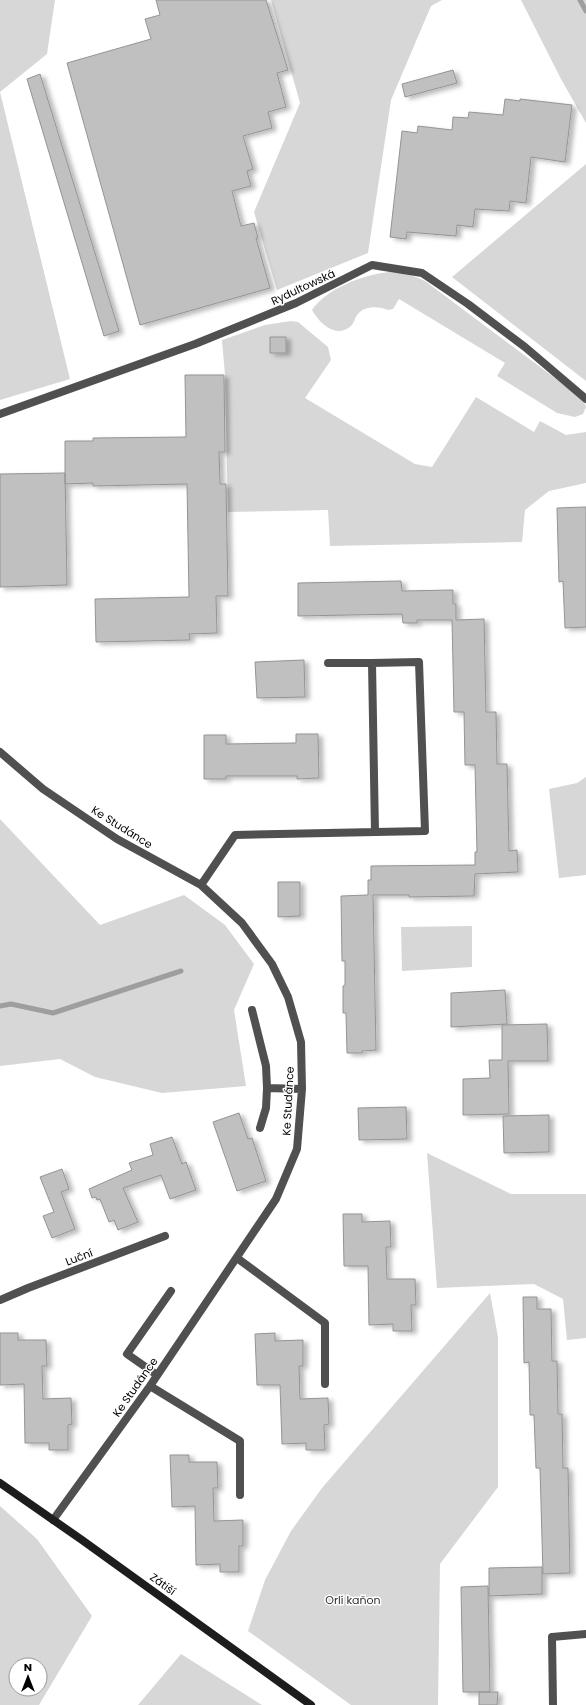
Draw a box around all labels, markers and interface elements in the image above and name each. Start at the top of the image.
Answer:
street label: Rydultowská [268,265,338,309]
street label: Ke Studánce [88,802,156,852]
street label: Ke Studánce [278,1066,298,1136]
street label: Luční [63,1244,95,1270]
street label: Ke Studánce [109,1354,162,1420]
street label: Zátiší [147,1569,179,1599]
park label: Orlí kaňon [325,1592,381,1608]
north arrow [8,1657,48,1697]
text: N [24,1659,32,1675]

